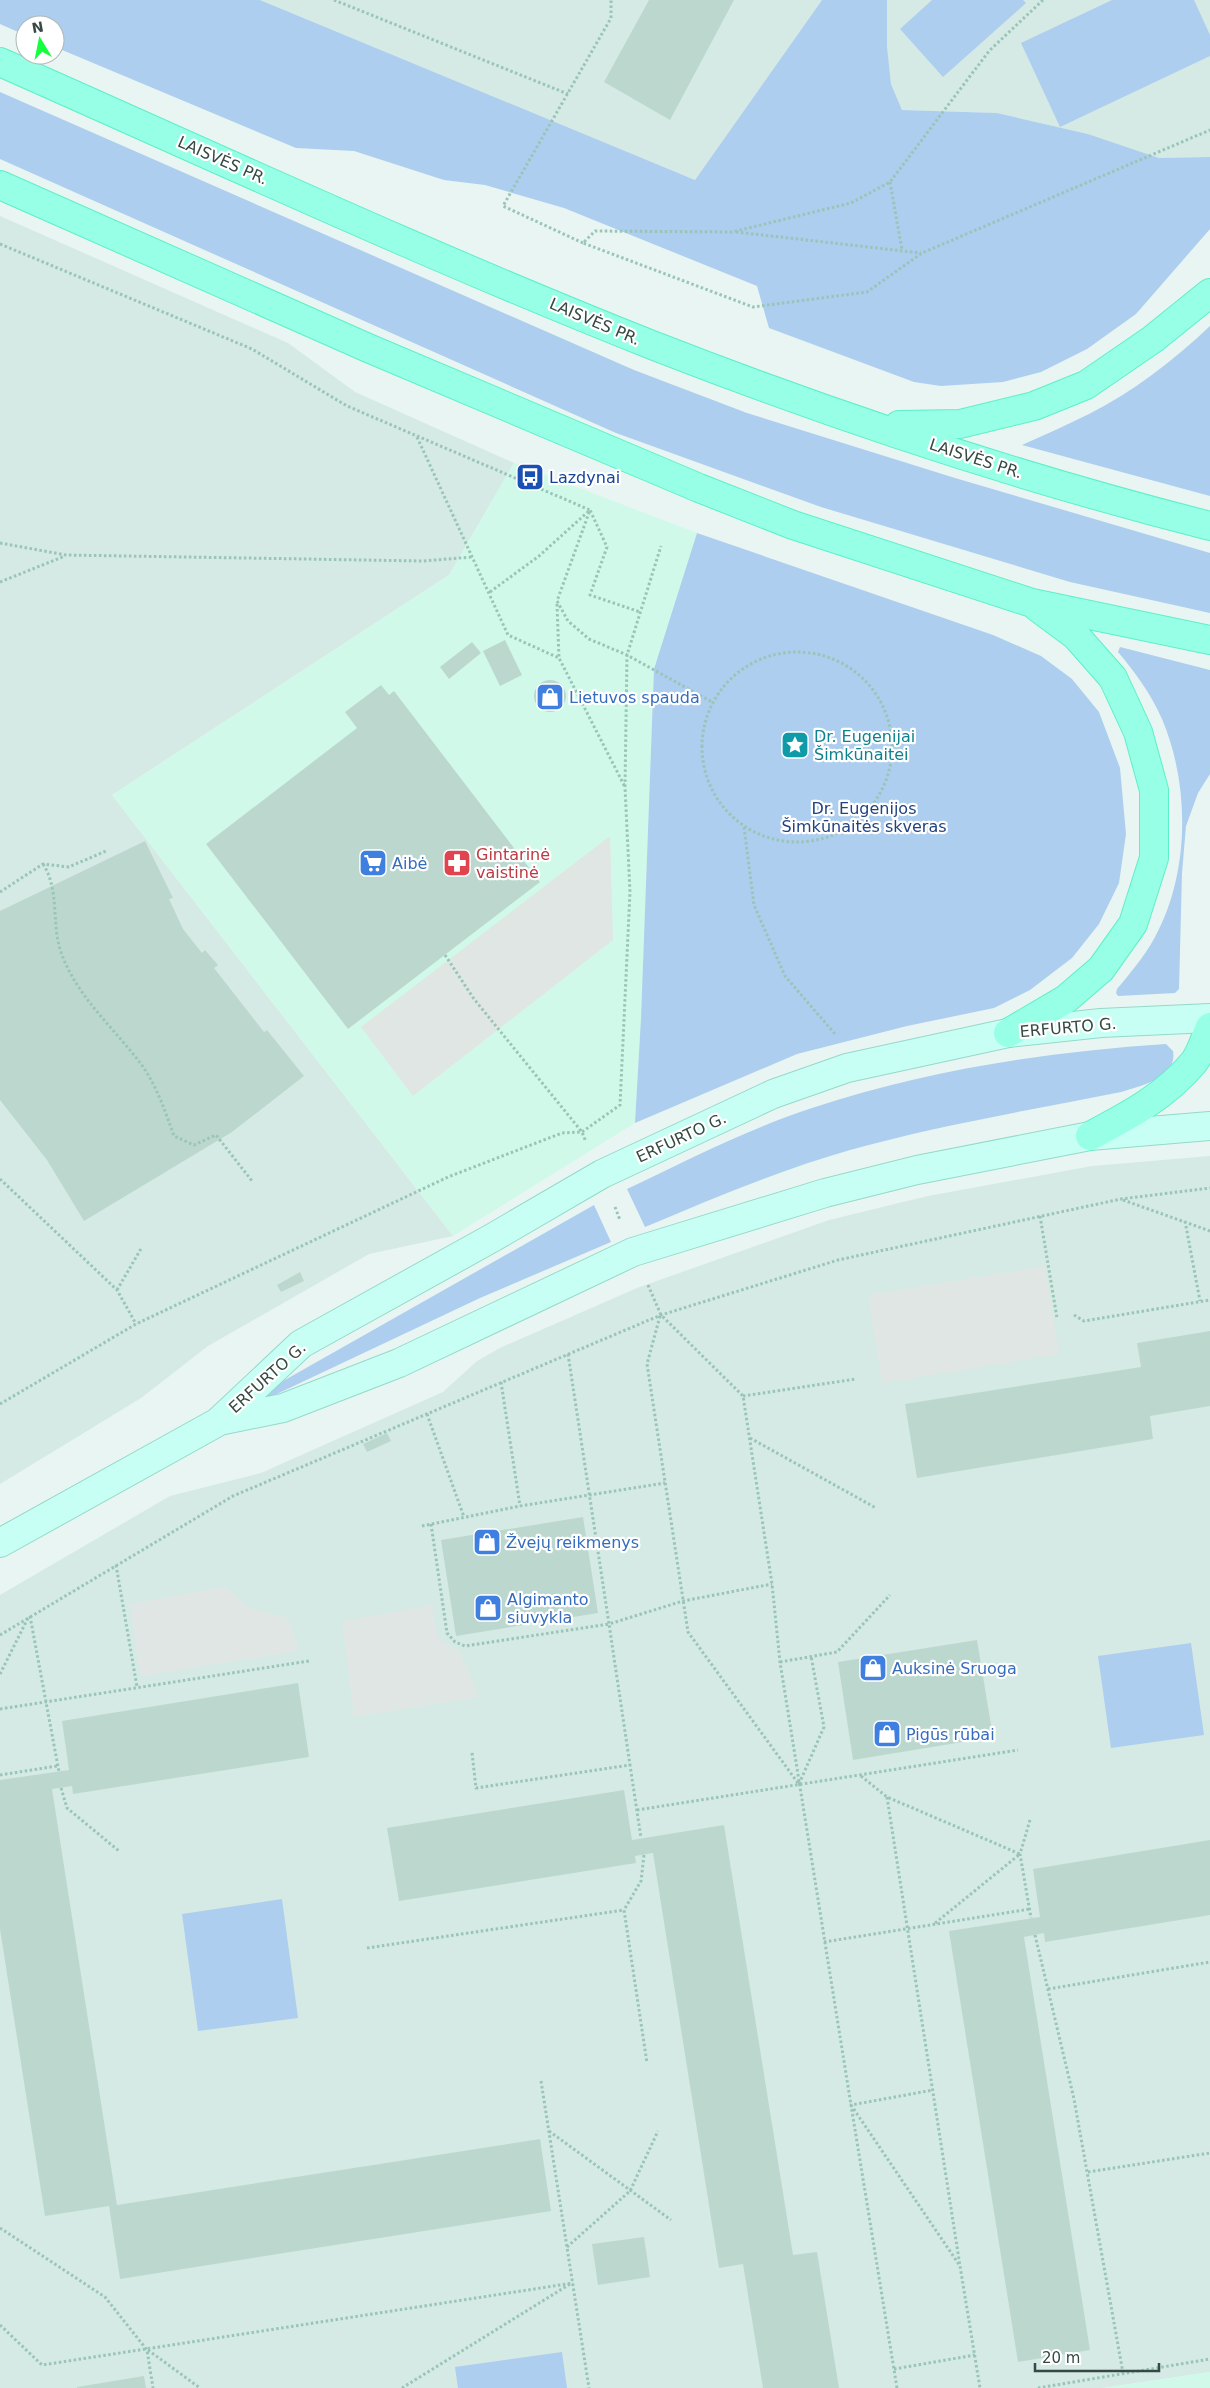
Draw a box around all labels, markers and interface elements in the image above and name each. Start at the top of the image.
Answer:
north arrow [15,15,65,65]
text: N [31,18,45,36]
street label: LAISVĖS PR. [175,132,271,189]
street label: LAISVĖS PR. [547,294,643,349]
street label: LAISVĖS PR. [927,435,1025,482]
bus stop icon: Lazdynai [515,462,545,492]
place label: Lazdynai [549,468,620,487]
shop icon: Lietuvos spauda [535,682,565,712]
place label: Lietuvos spauda [569,688,700,707]
place label: Dr. Eugenijai Šimkūnaitei [814,727,915,764]
place icon: Dr. Eugenijai Šimkūnaitei [780,730,810,760]
park label: Dr. Eugenijos Šimkūnaitės skveras [781,799,947,836]
place label: Gintarinė vaistinė [476,845,550,882]
supermarket icon: Aibė [358,848,388,878]
pharmacy icon: Gintarinė vaistinė [442,848,472,878]
place label: Aibė [392,854,427,873]
street label: ERFURTO G. [1019,1014,1117,1041]
street label: ERFURTO G. [633,1108,729,1167]
street label: ERFURTO G. [225,1338,310,1417]
shop icon: Žvejų reikmenys [472,1527,502,1557]
place label: Žvejų reikmenys [506,1533,639,1552]
place label: Algimanto siuvykla [507,1590,589,1627]
shop icon: Algimanto siuvykla [473,1593,503,1623]
shop icon: Auksinė Sruoga [858,1653,888,1683]
place label: Auksinė Sruoga [892,1659,1017,1678]
shop icon: Pigūs rūbai [872,1719,902,1749]
place label: Pigūs rūbai [906,1725,995,1744]
scale bar [1035,2340,1159,2372]
text: 20 m [1042,2349,1080,2367]

